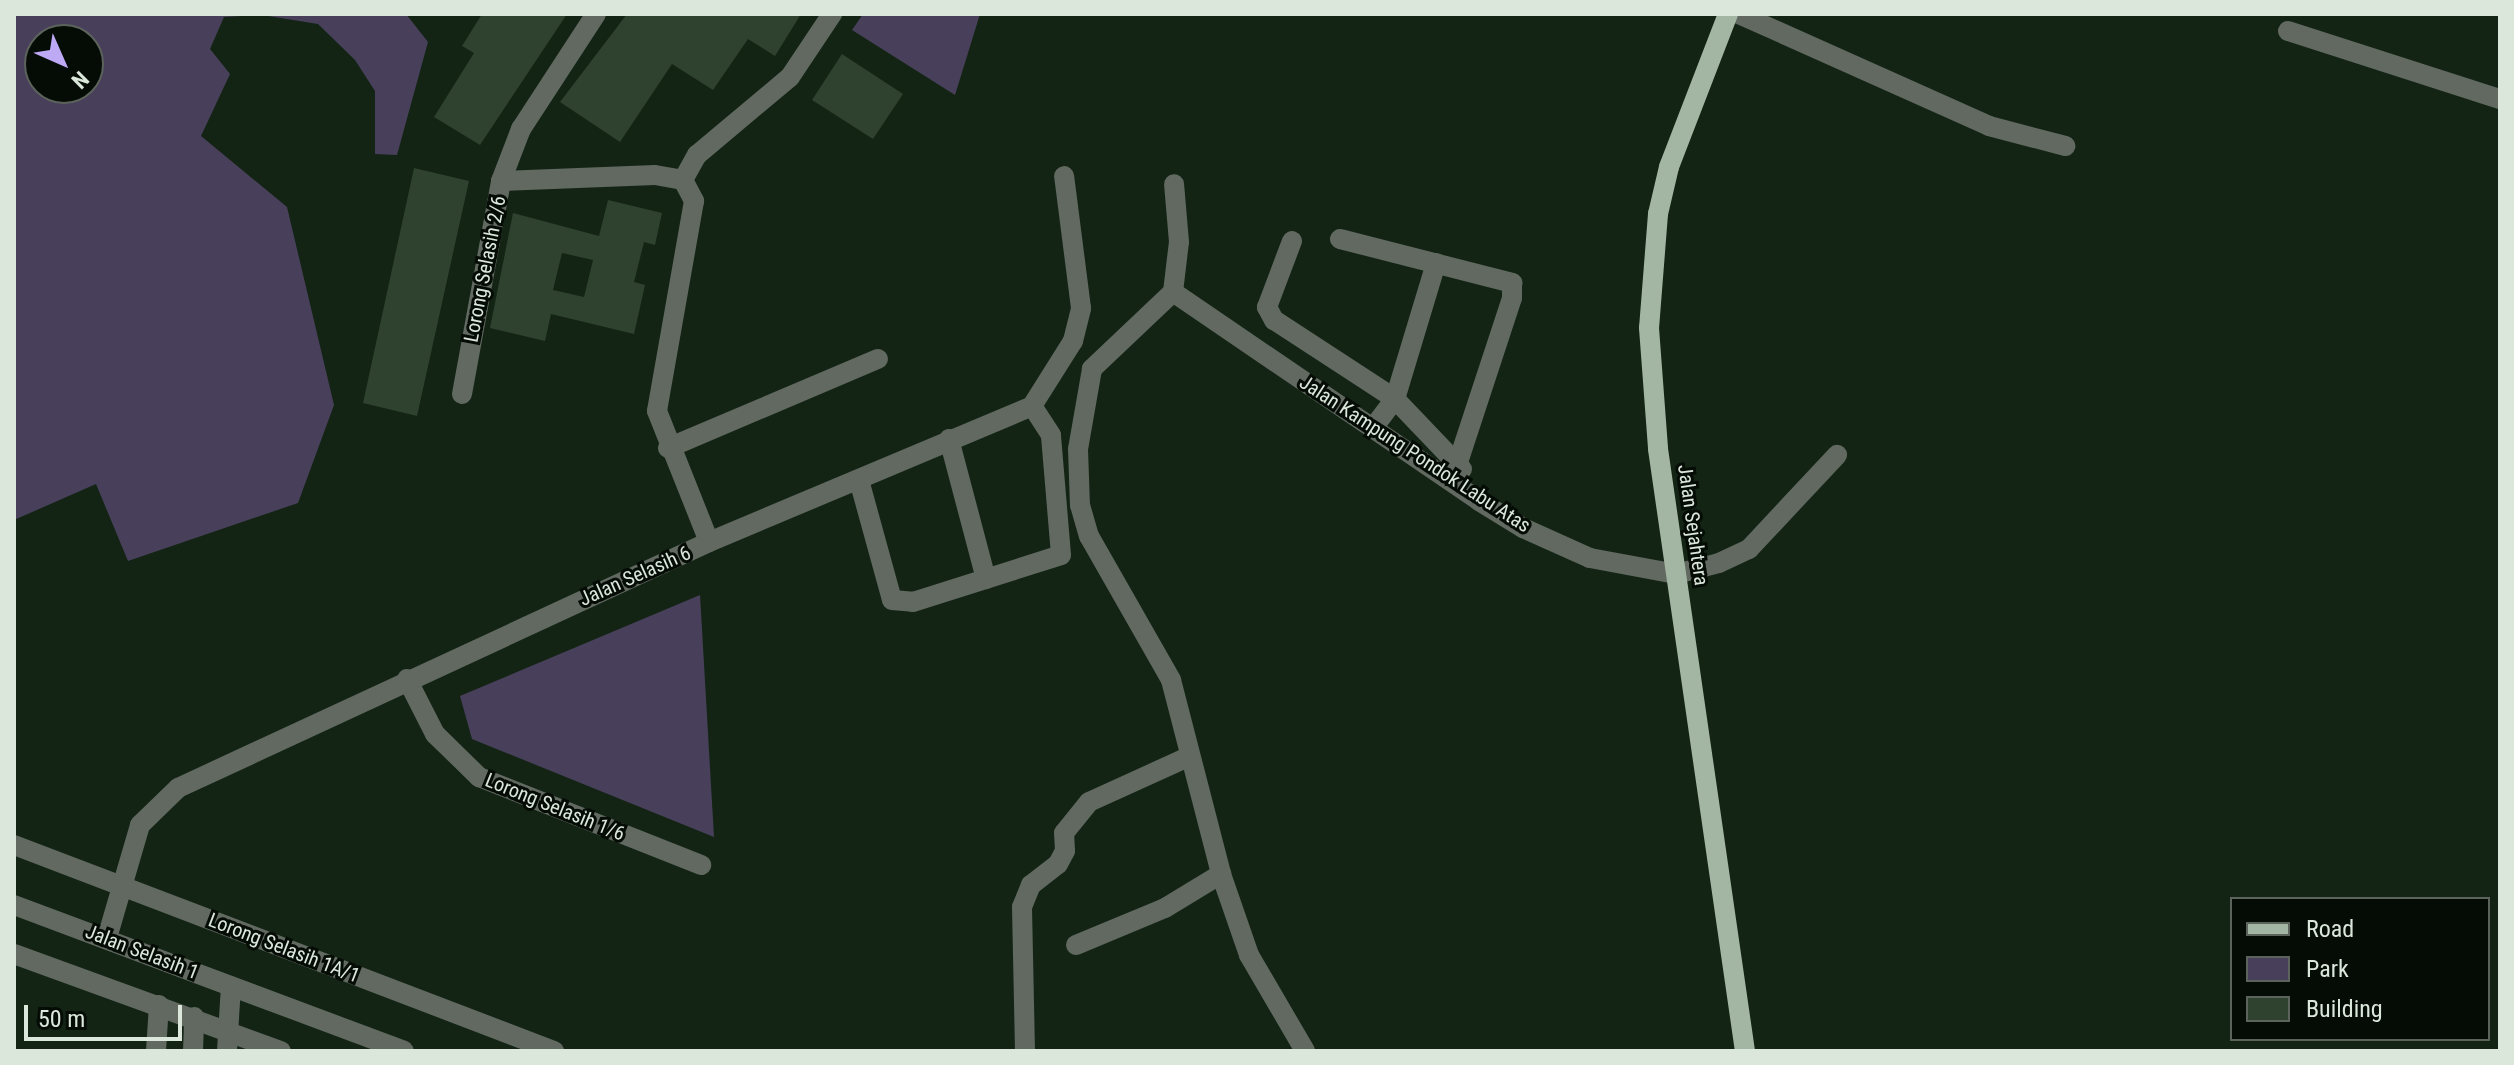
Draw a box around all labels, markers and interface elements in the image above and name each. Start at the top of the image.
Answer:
north arrow [24,24,104,104]
text: N [66,66,94,94]
street label: Lorong Selasih 2/6 [459,194,511,344]
street label: Jalan Kampung Pondok Labu Atas [1295,370,1535,538]
street label: Jalan Sejahtera [1673,463,1713,587]
street label: Jalan Selasih 6 [576,541,694,611]
street label: Lorong Selasih 1/6 [482,768,628,846]
legend [2230,897,2490,1041]
street label: Lorong Selasih 1A/1 [205,908,363,988]
text: Road [2306,915,2354,943]
street label: Jalan Selasih 1 [82,919,202,985]
text: Park [2306,955,2349,983]
scale bar [28,989,186,1039]
text: Building [2306,995,2383,1023]
text: 50 m [38,1005,85,1033]

